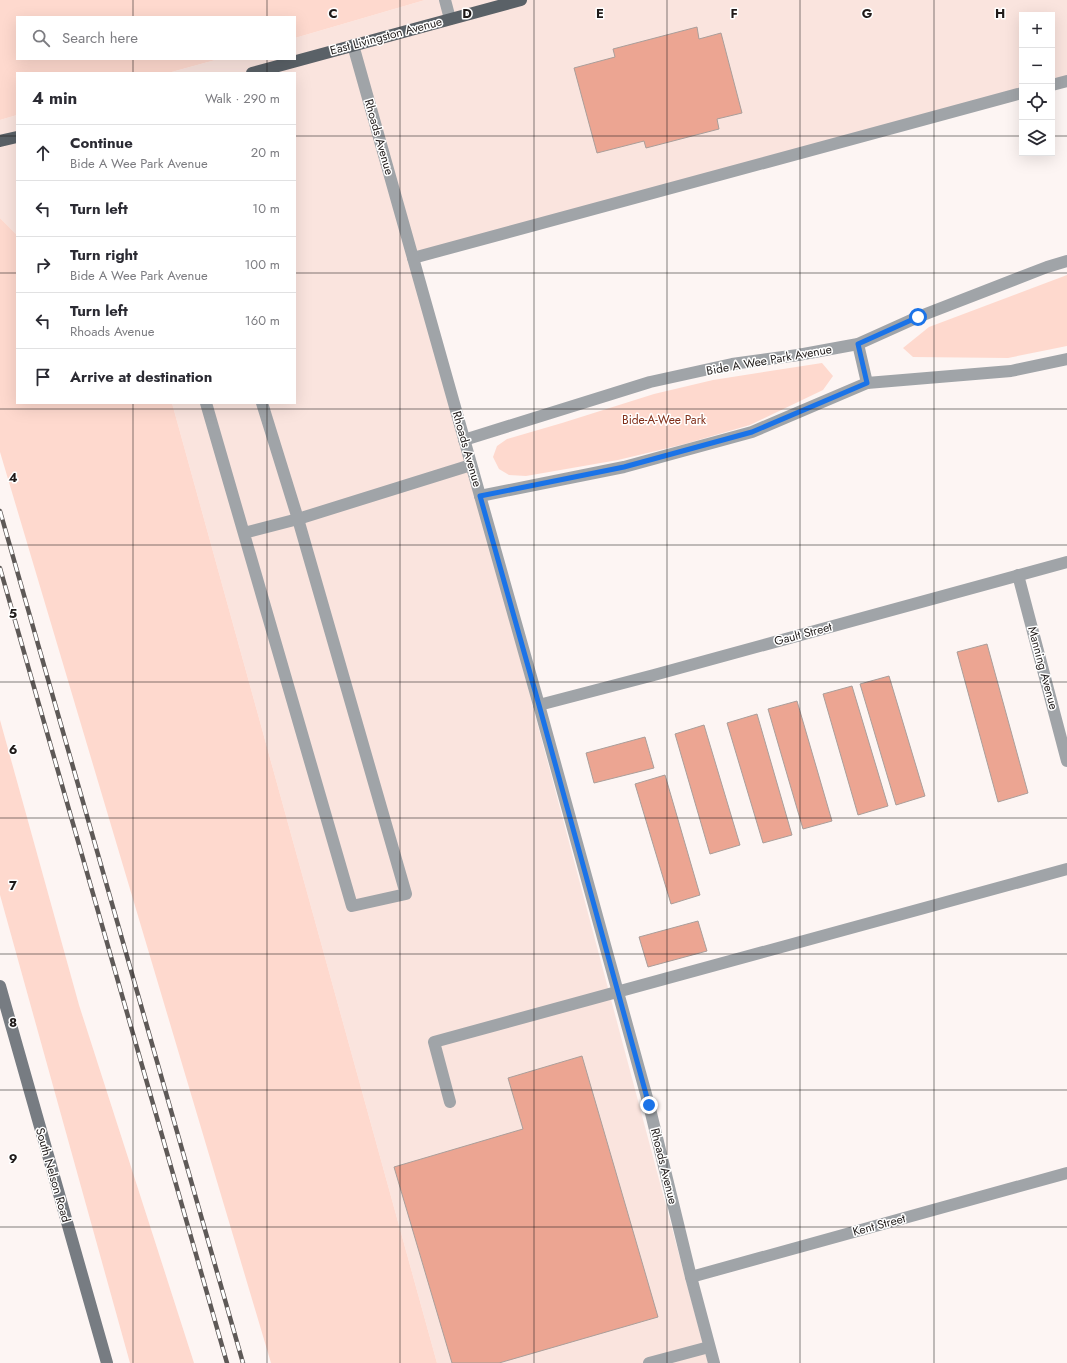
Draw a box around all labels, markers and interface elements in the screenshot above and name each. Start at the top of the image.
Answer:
text: C [328,4,338,23]
text: D [462,4,472,23]
text: E [596,4,604,23]
text: F [730,4,738,23]
text: G [862,4,873,23]
text: H [995,4,1005,23]
street label: East Livingston Avenue [328,12,444,60]
map controls [1019,12,1055,156]
button: + [1019,12,1055,48]
search box [16,16,296,60]
icon: search [30,27,52,49]
text: Search here [62,27,138,49]
button: − [1019,48,1055,84]
button: locate [1019,84,1055,120]
text: 4 min [32,86,77,110]
text: Walk · 290 m [205,89,280,108]
street label: Rhoads Avenue [360,97,398,177]
button: layers [1019,120,1055,156]
text: Continue [70,132,133,154]
icon: ahead [32,142,54,164]
text: 20 m [251,143,280,162]
text: Bide A Wee Park Avenue [70,154,208,173]
icon: left [32,198,54,220]
text: Turn left [70,198,128,220]
text: 10 m [252,199,280,218]
text: Turn right [70,244,138,266]
icon: right [32,254,54,276]
text: 100 m [245,255,280,274]
text: Bide A Wee Park Avenue [70,266,208,285]
text: Turn left [70,300,128,322]
route start [909,308,927,326]
icon: left [32,310,54,332]
text: 160 m [245,311,280,330]
text: Rhoads Avenue [70,322,155,341]
street label: Bide A Wee Park Avenue [705,340,833,380]
icon: arrive [32,366,54,388]
text: Arrive at destination [70,366,212,388]
street label: Rhoads Avenue [448,409,486,489]
park label: Bide-A-Wee Park [622,411,707,429]
text: 4 [8,468,18,487]
text: 5 [9,604,17,623]
street label: Gault Street [772,618,834,650]
street label: Manning Avenue [1023,624,1063,712]
text: 6 [9,740,18,759]
text: 7 [9,876,17,895]
text: 8 [9,1013,17,1032]
route end [640,1096,658,1114]
street label: South Nelson Road [31,1126,75,1224]
street label: Rhoads Avenue [646,1126,682,1206]
text: 9 [9,1149,18,1168]
street label: Kent Street [851,1209,908,1241]

